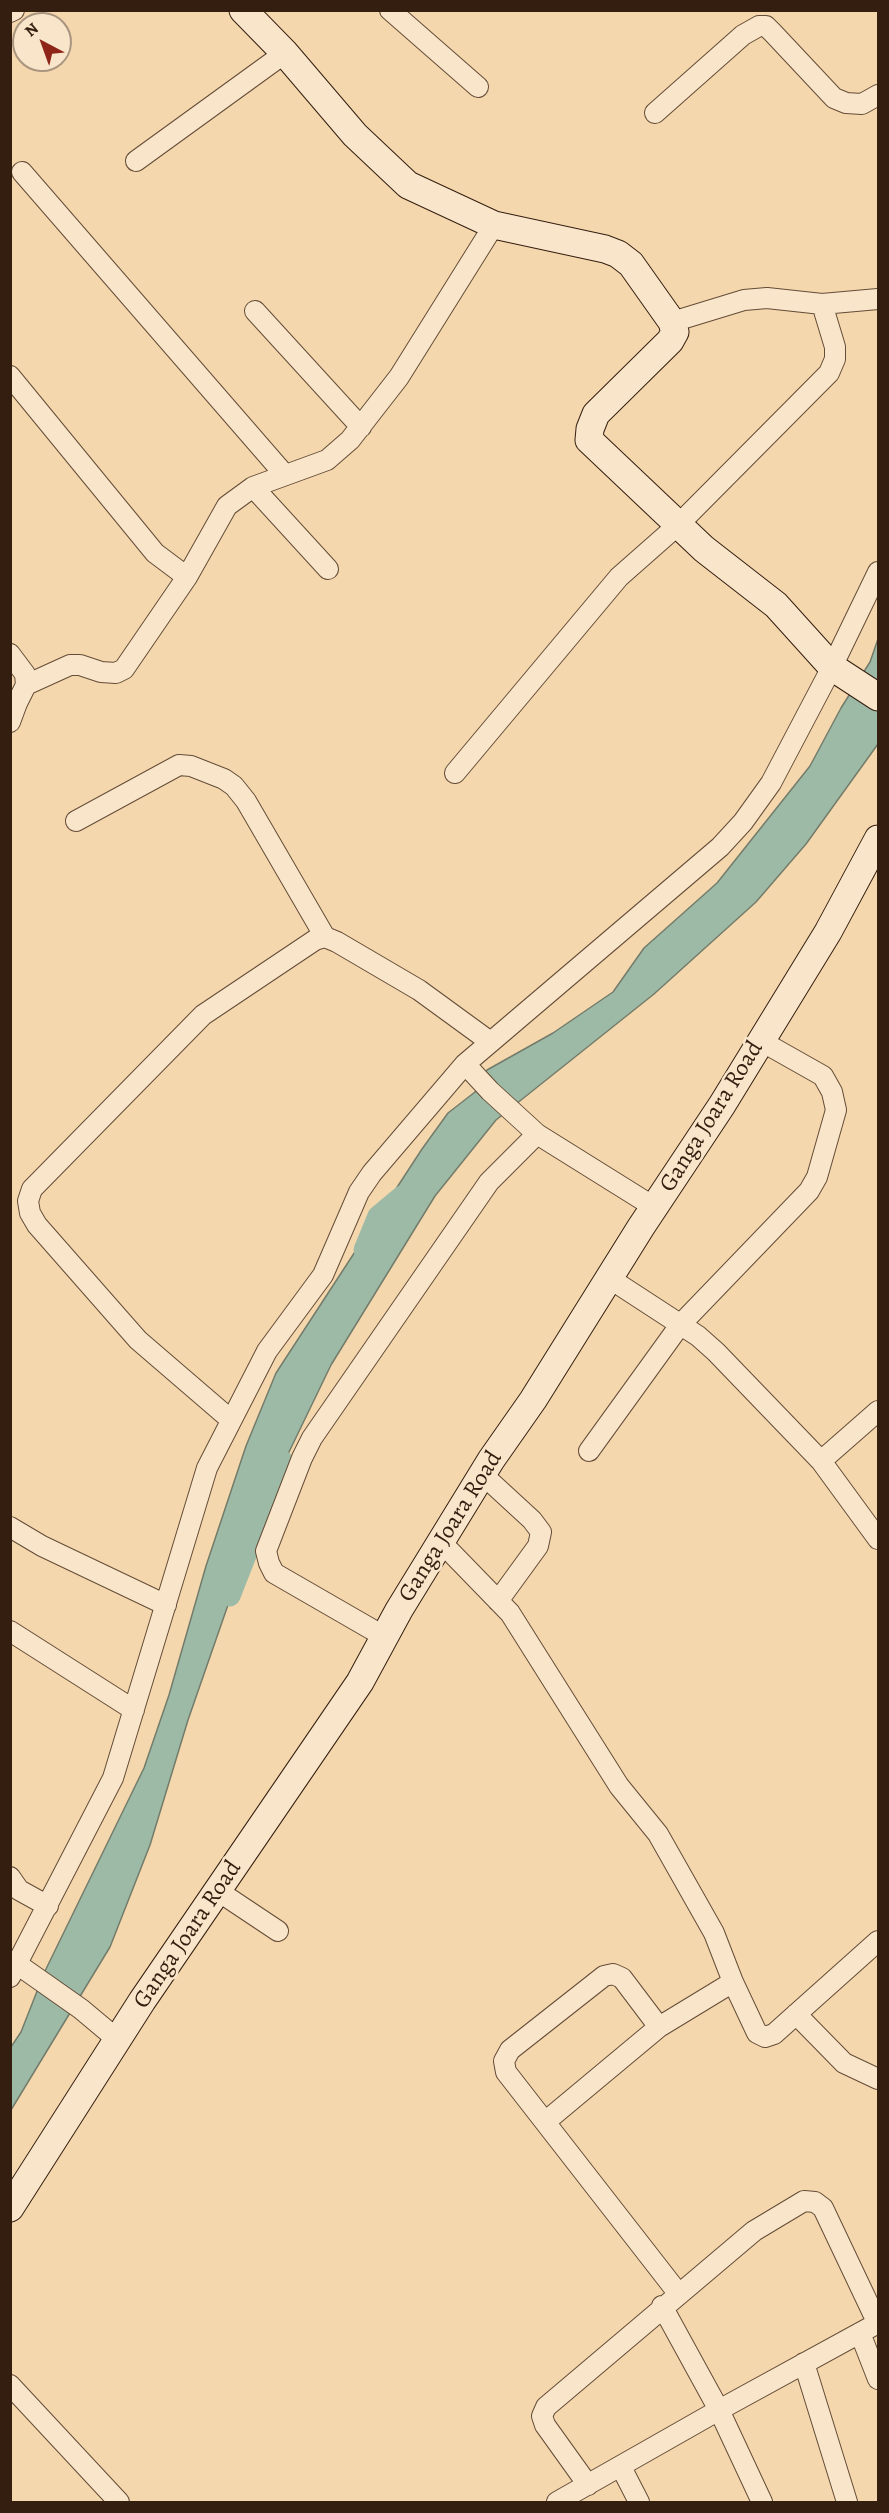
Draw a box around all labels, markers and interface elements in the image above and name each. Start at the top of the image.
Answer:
north arrow [12,12,72,72]
text: N [20,18,43,42]
street label: Ganga Joara Road [654,1036,770,1198]
street label: Ganga Joara Road [393,1446,509,1608]
street label: Ganga Joara Road [128,1855,248,2015]

